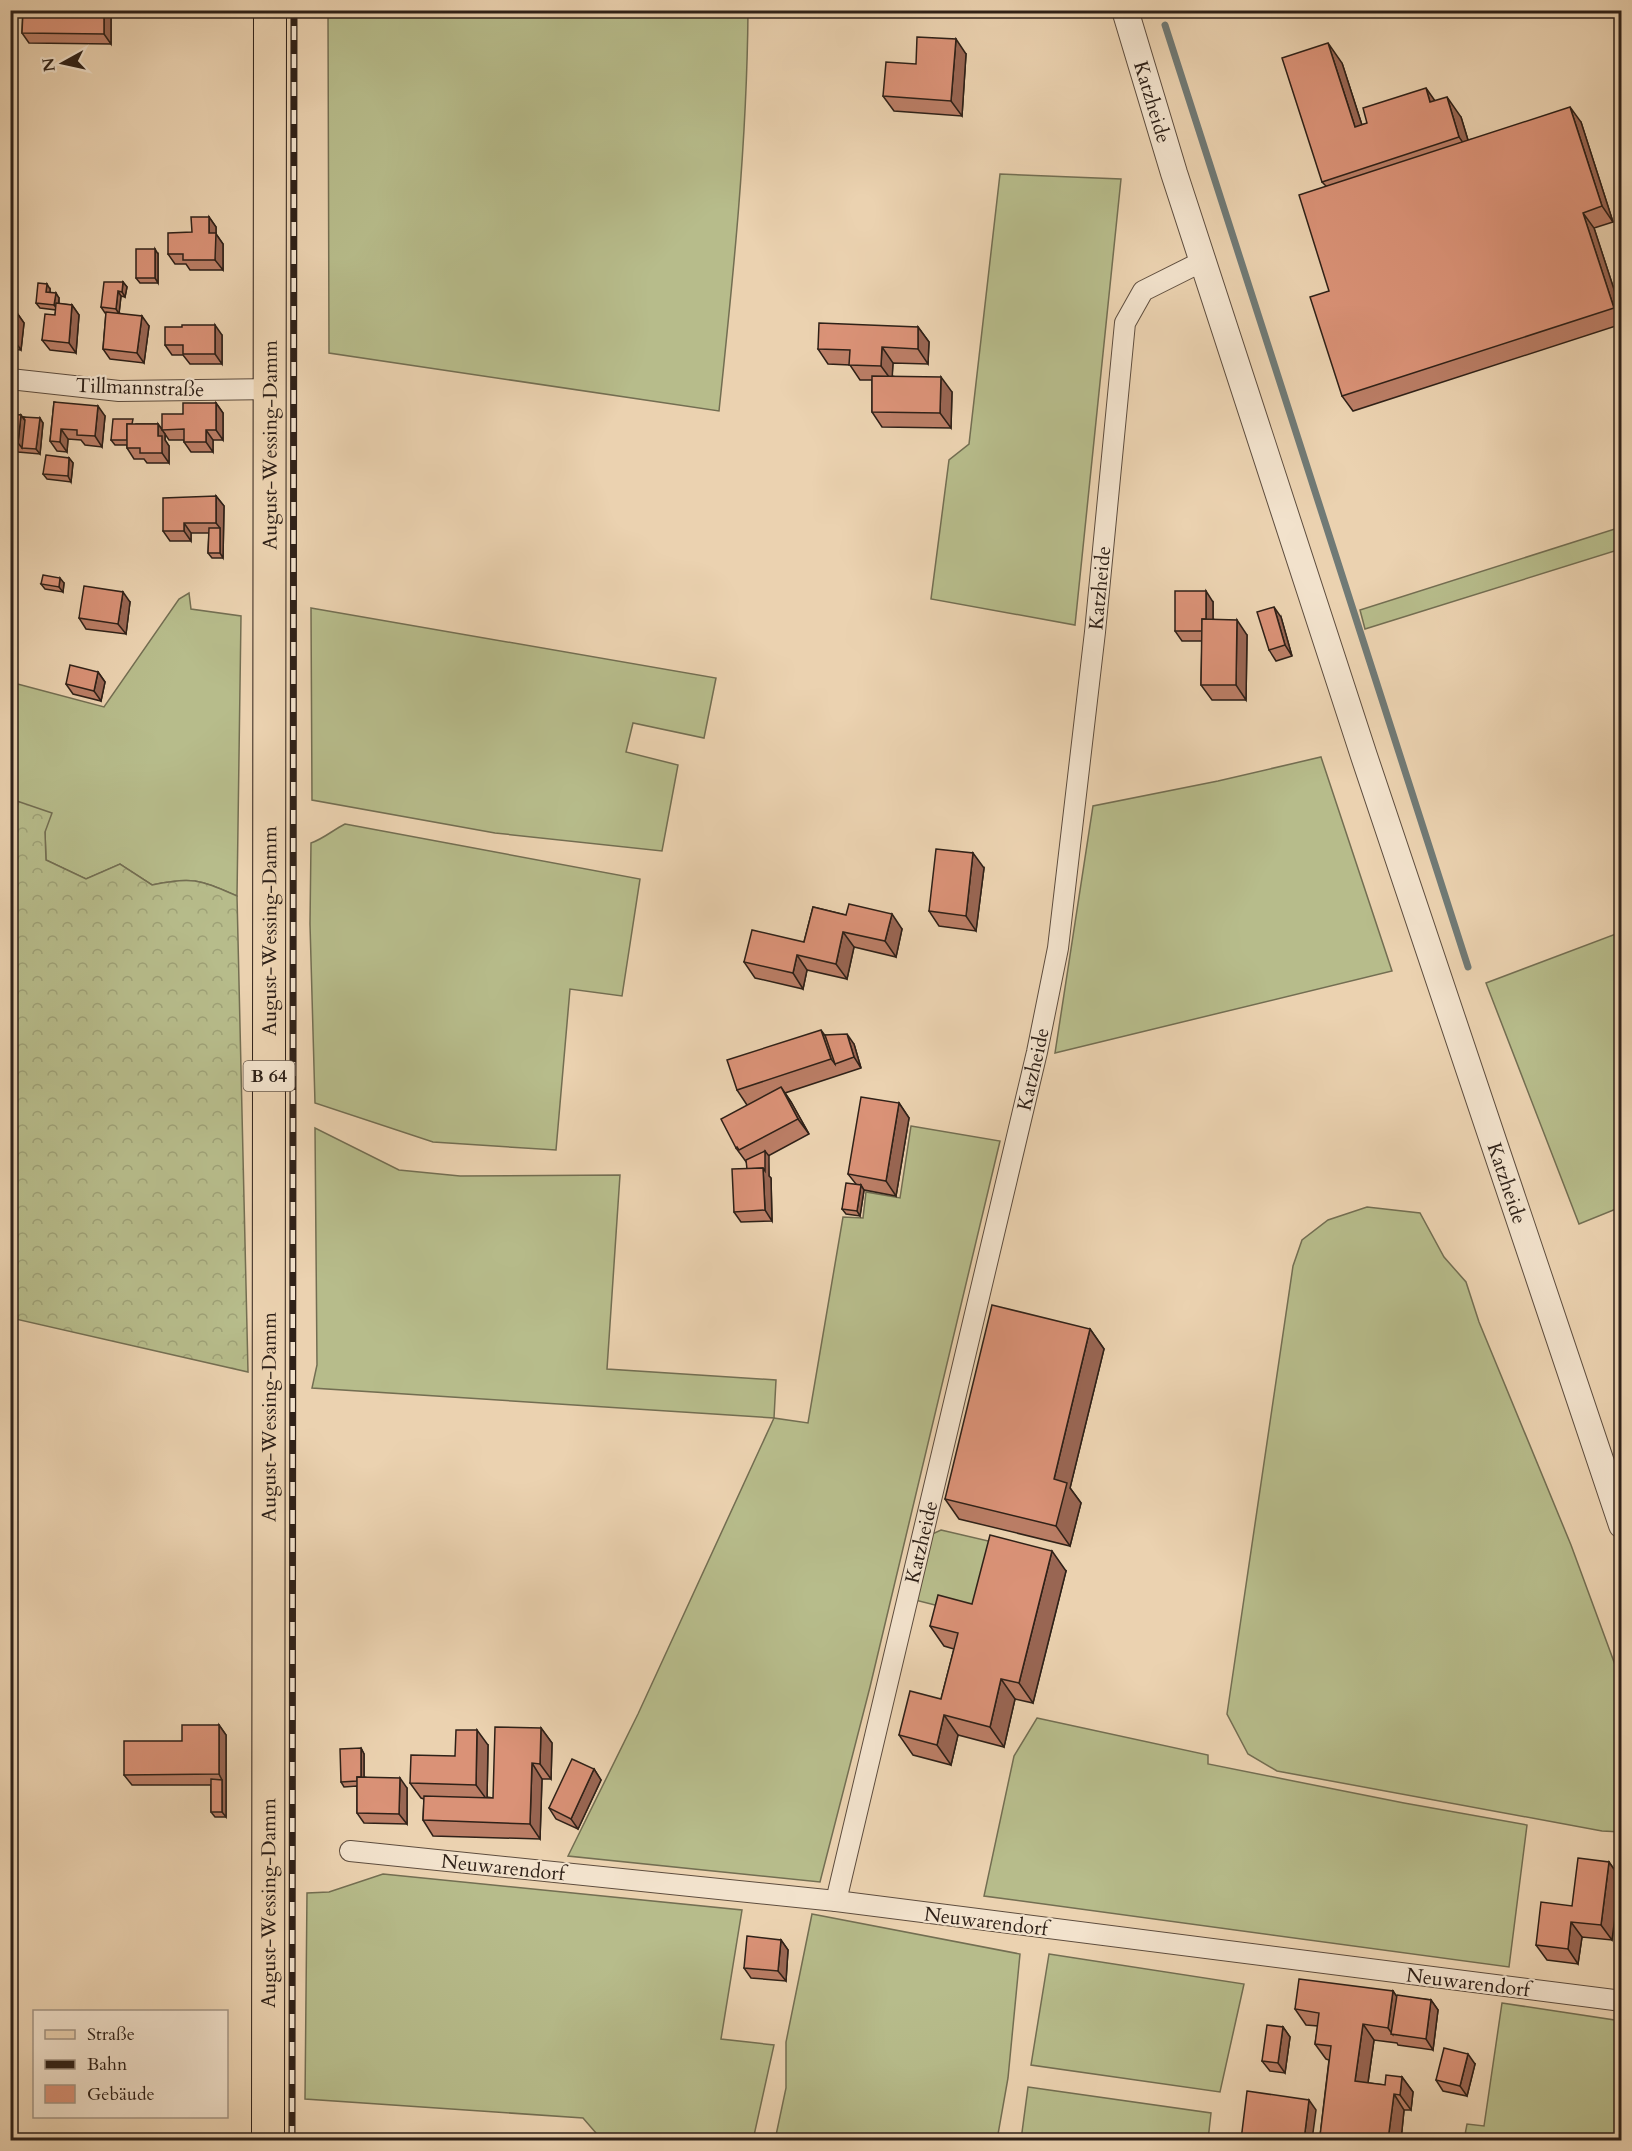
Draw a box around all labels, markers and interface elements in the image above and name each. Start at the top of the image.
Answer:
north arrow [33,33,93,93]
text: N [37,56,61,73]
street label: Katzheide [1127,58,1177,146]
street label: August-Wessing-Damm [256,340,284,550]
street label: Tillmannstraße [75,372,205,403]
street label: Katzheide [1082,545,1117,631]
street label: August-Wessing-Damm [256,826,283,1036]
street label: Katzheide [1011,1025,1056,1113]
road number: B 64 [244,1061,294,1091]
street label: Katzheide [1481,1139,1533,1228]
street label: August-Wessing-Damm [256,1312,283,1522]
street label: Katzheide [899,1498,944,1586]
street label: August-Wessing-Damm [255,1798,282,2008]
street label: Neuwarendorf [440,1848,569,1888]
street label: Neuwarendorf [923,1901,1052,1943]
street label: Neuwarendorf [1405,1962,1534,2004]
legend [33,2010,228,2118]
text: Straße [87,2022,135,2047]
text: Bahn [87,2052,128,2077]
text: Gebäude [87,2082,155,2107]

